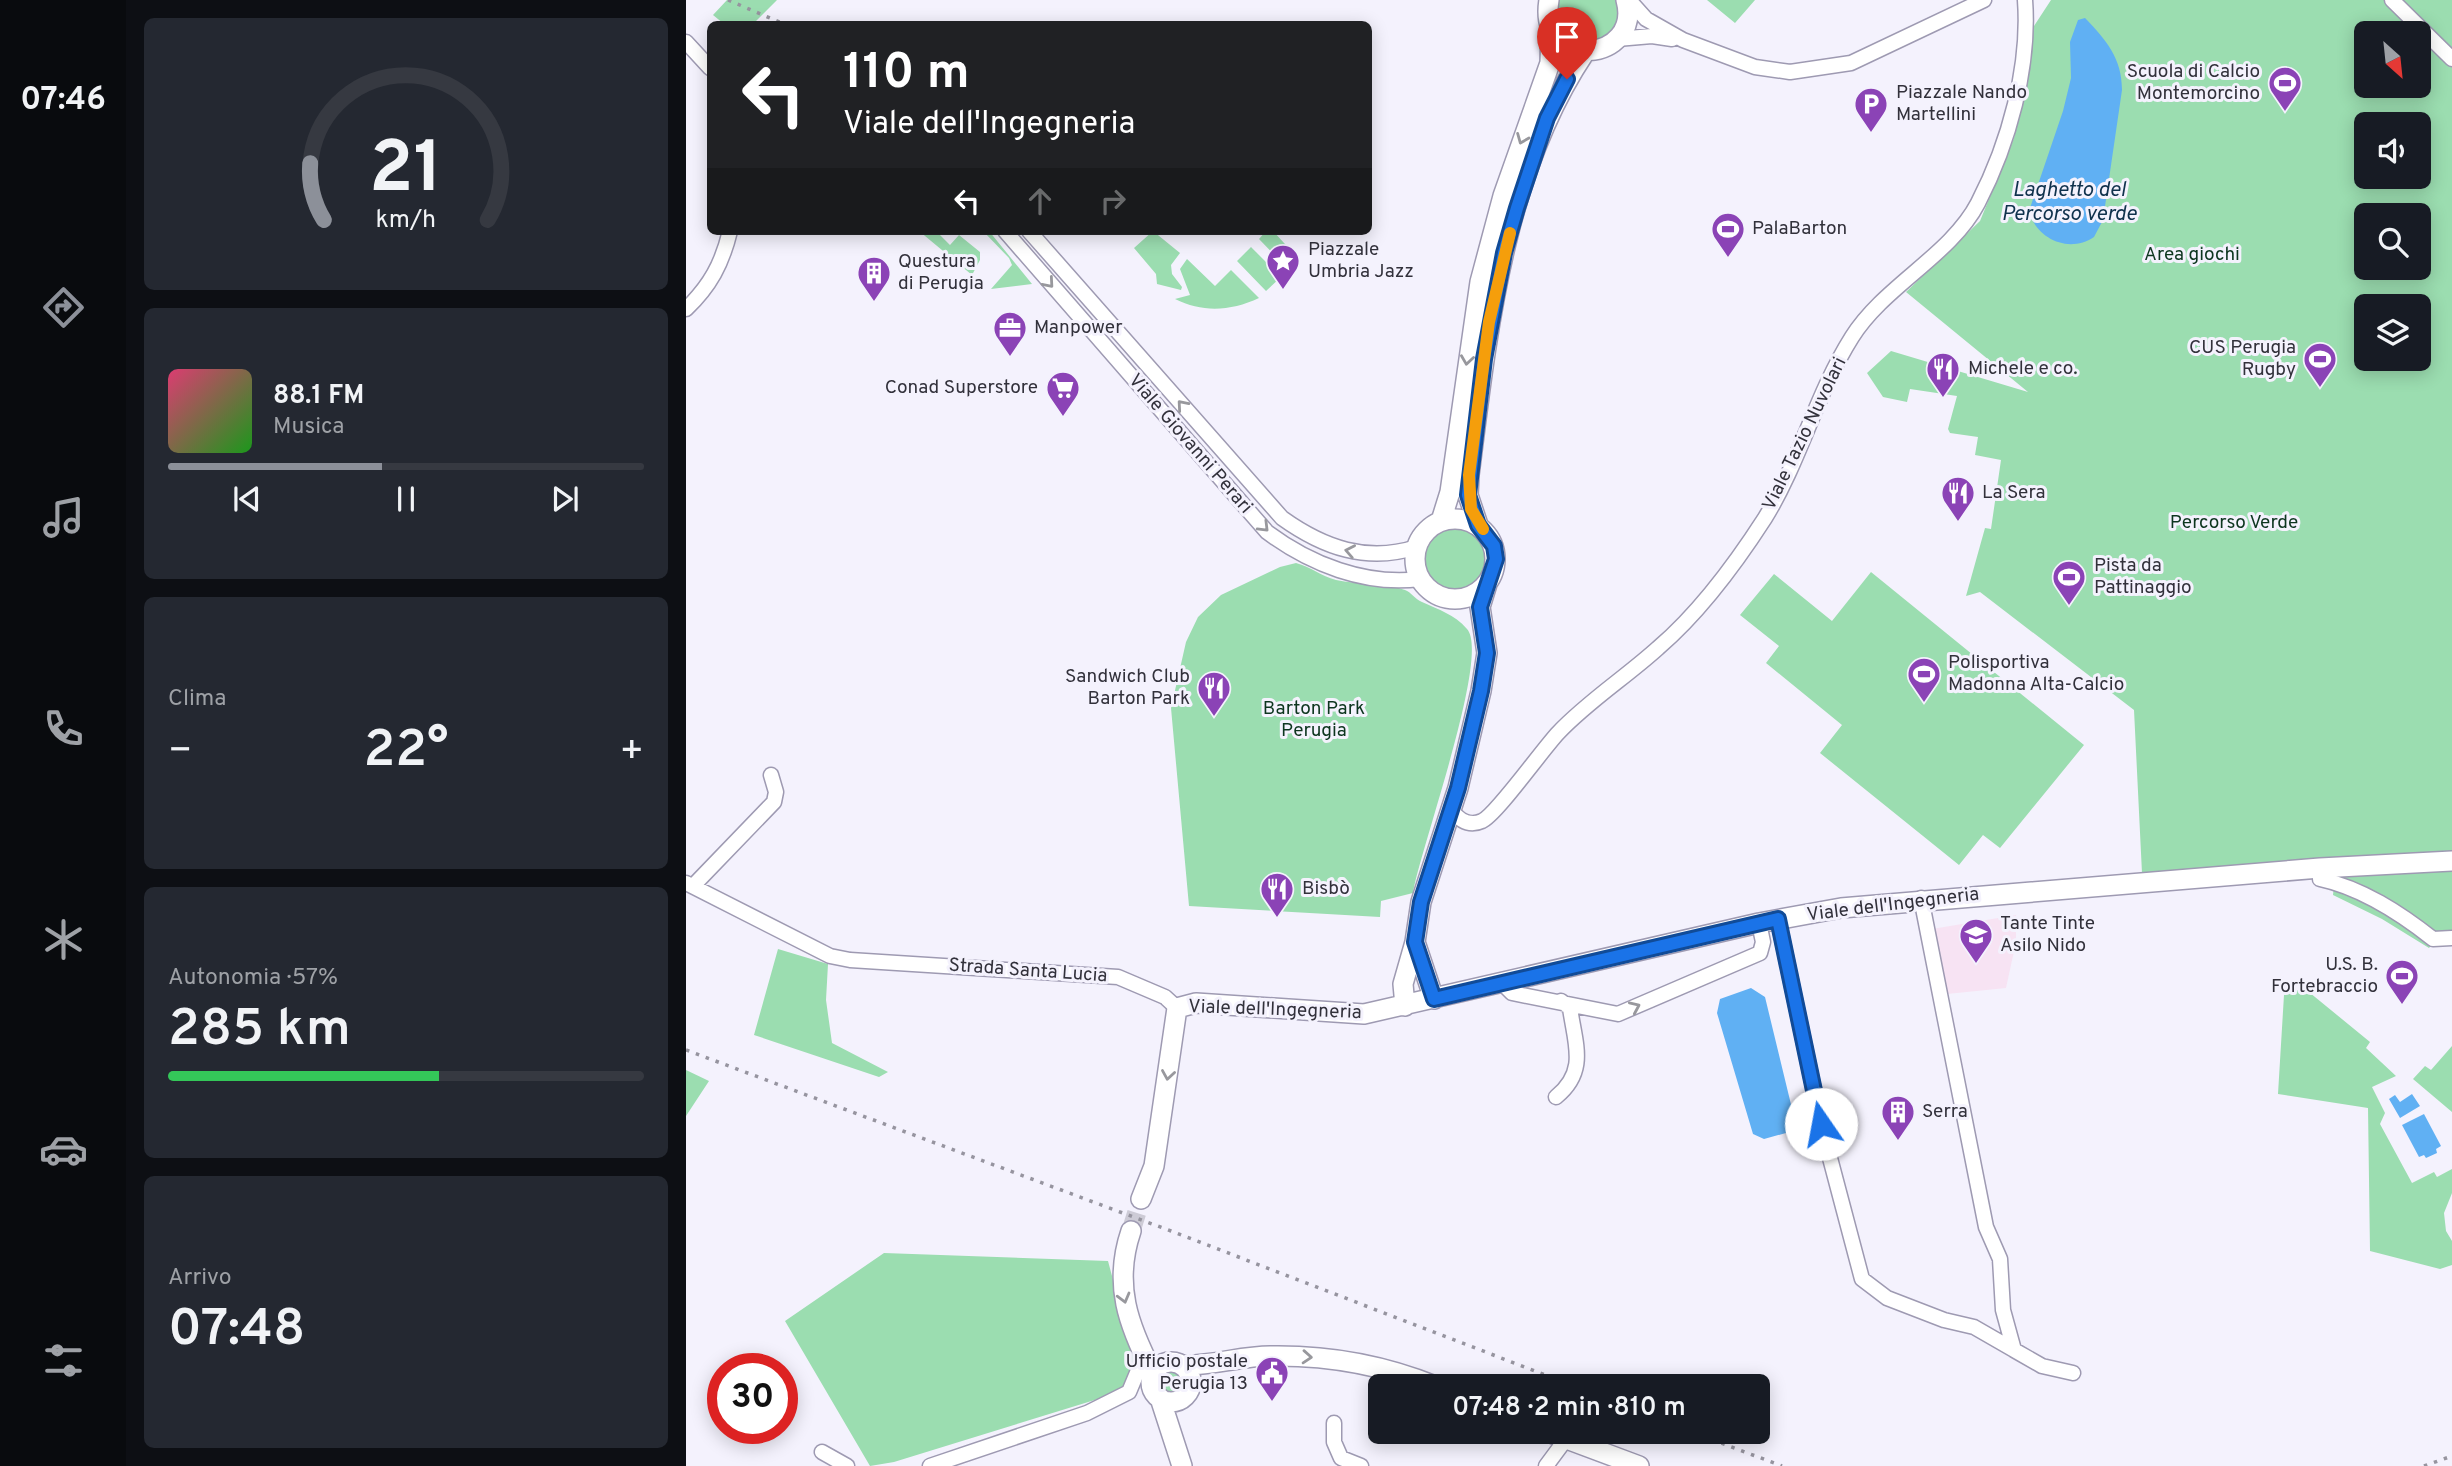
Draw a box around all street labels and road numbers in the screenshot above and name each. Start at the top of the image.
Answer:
street label: Viale Tazio Nuvolari [1758,354,1852,514]
street label: Viale Giovanni Perari [1123,369,1257,519]
street label: Viale dell'Ingegneria [1805,883,1981,927]
street label: Strada Santa Lucia [948,953,1108,989]
street label: Viale dell'Ingegneria [1188,995,1362,1025]

